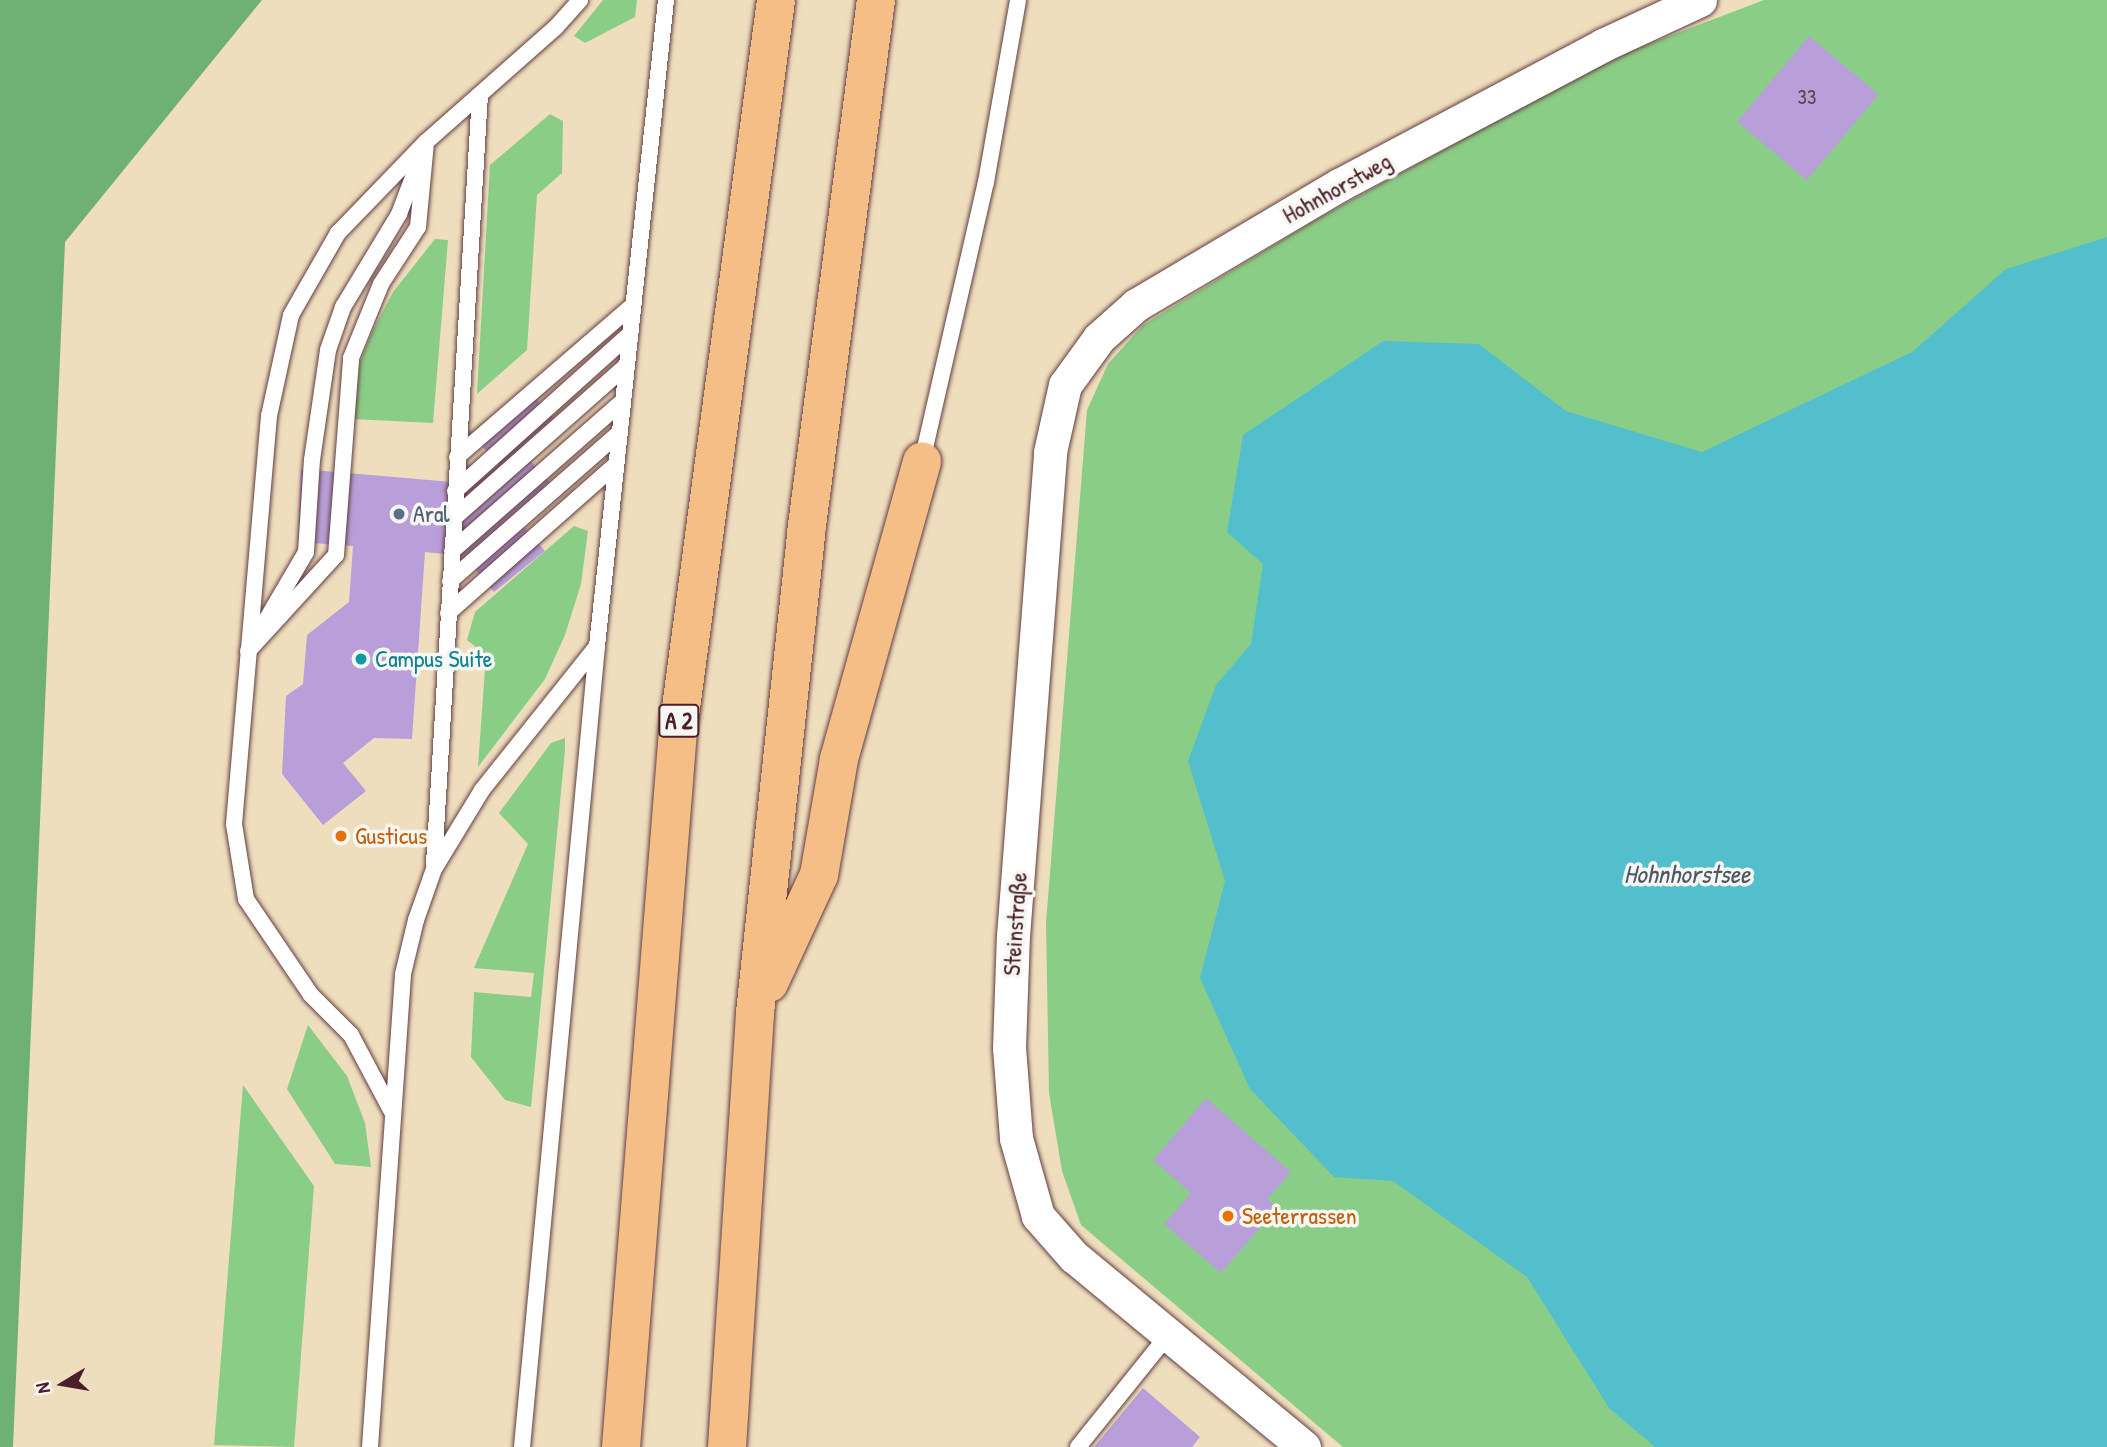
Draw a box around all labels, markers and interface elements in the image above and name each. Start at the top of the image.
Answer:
house number: 33 [1798,84,1816,110]
street label: Hohnhorstweg [1278,146,1396,230]
place label: Aral [413,500,450,528]
marker: Aral [391,506,407,522]
place label: Campus Suite [375,645,492,673]
marker: Campus Suite [353,651,369,667]
road number: A 2 [658,702,700,740]
place label: Gusticus [355,822,427,850]
marker: Gusticus [333,828,349,844]
water label: Hohnhorstsee [1624,858,1750,890]
street label: Steinstraße [997,871,1033,977]
place label: Seeterrassen [1242,1202,1357,1230]
marker: Seeterrassen [1220,1208,1236,1224]
north arrow [28,1349,98,1419]
text: N [29,1381,56,1395]

